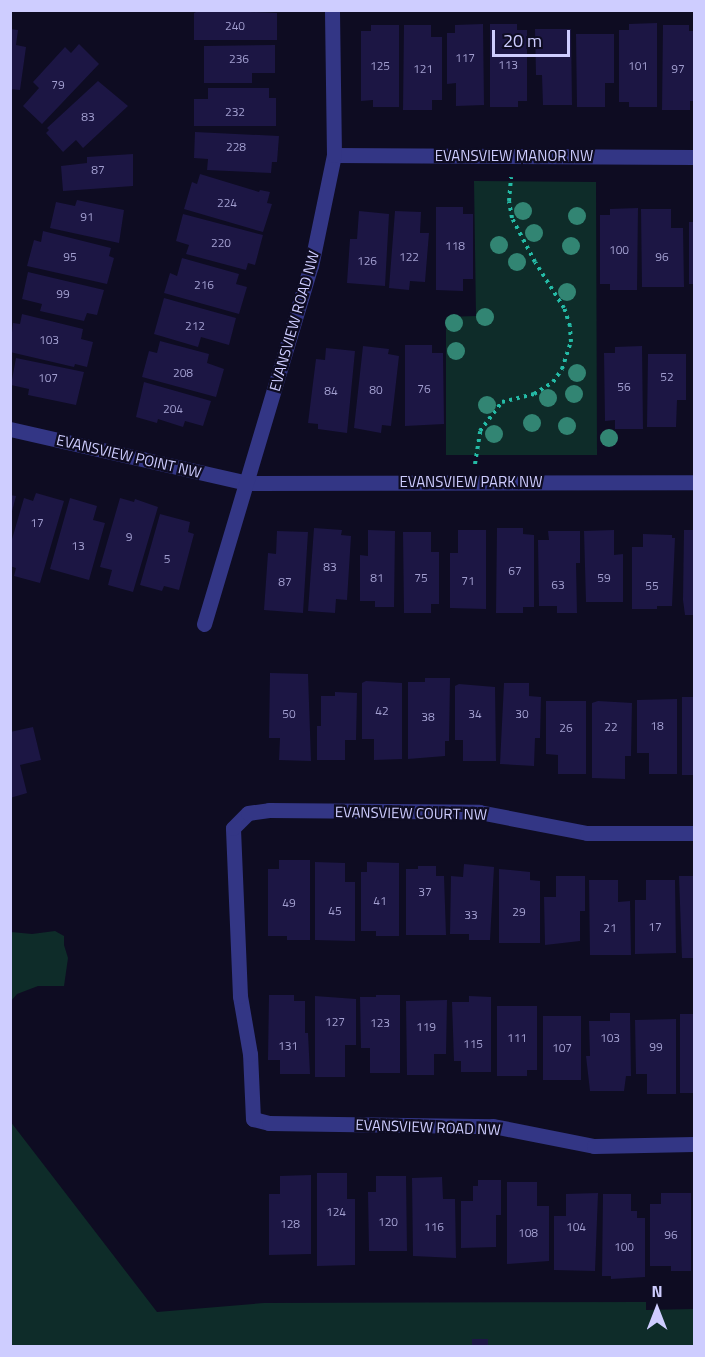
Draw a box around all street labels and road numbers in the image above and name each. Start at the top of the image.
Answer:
street label: EVANSVIEW MANOR NW [435,147,593,165]
street label: EVANSVIEW ROAD NW [265,249,323,393]
street label: EVANSVIEW POINT NW [55,431,203,481]
street label: EVANSVIEW PARK NW [400,473,542,491]
street label: EVANSVIEW COURT NW [335,803,487,823]
street label: EVANSVIEW ROAD NW [355,1115,501,1139]

